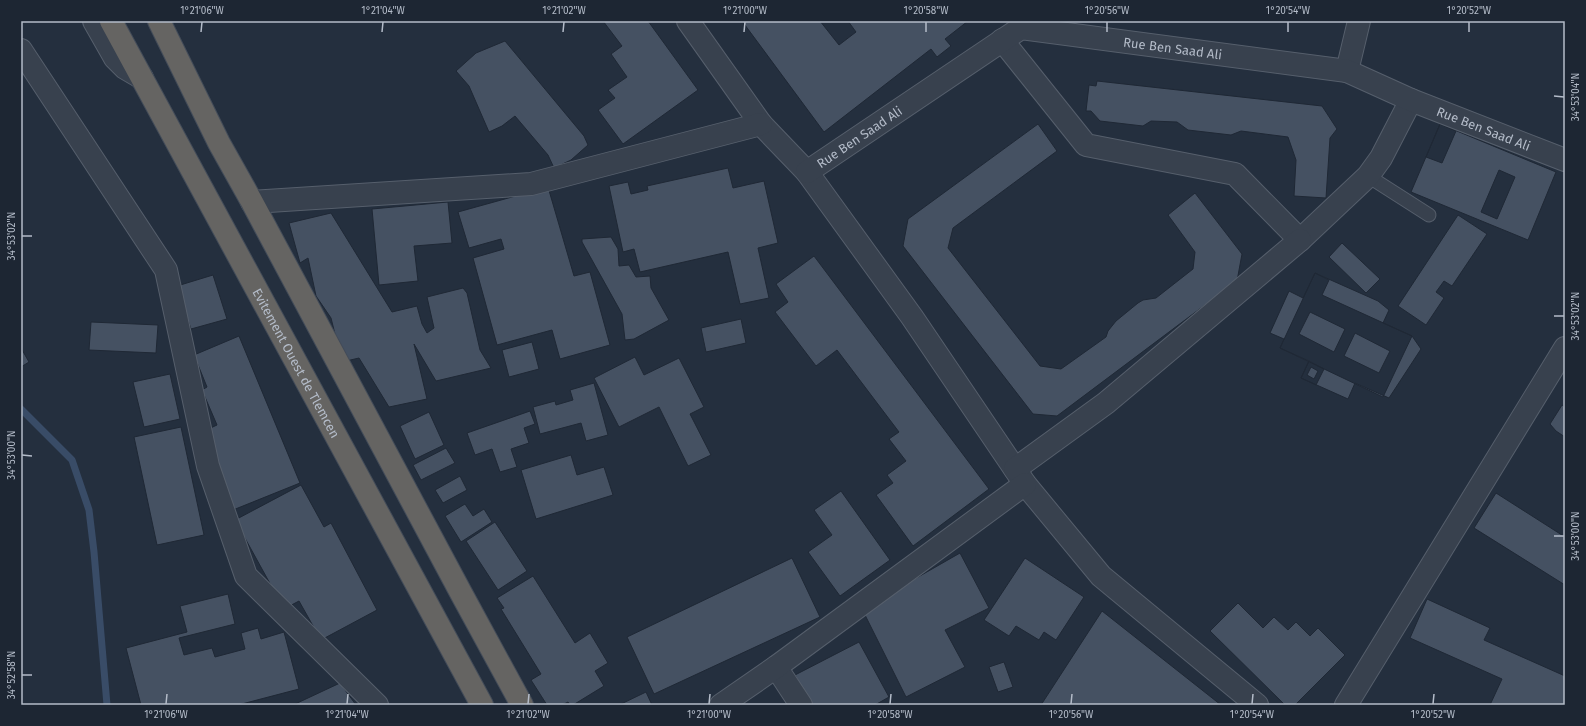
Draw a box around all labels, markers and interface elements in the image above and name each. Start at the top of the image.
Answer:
text: 1°21'06"W [180,5,225,17]
text: 1°21'04"W [361,5,405,17]
text: 1°21'02"W [542,5,586,17]
text: 1°21'00"W [723,5,768,17]
text: 1°20'58"W [904,5,949,17]
text: 1°20'56"W [1085,5,1130,17]
text: 1°20'54"W [1266,5,1311,17]
text: 1°20'52"W [1447,5,1492,17]
street label: Rue Ben Saad Ali [1122,35,1223,62]
text: 34°53'04"N [1570,73,1582,121]
street label: Rue Ben Saad Ali [814,103,905,171]
street label: Rue Ben Saad Ali [1434,104,1533,154]
text: 34°53'02"N [6,212,18,260]
street label: Evitement Ouest de Tlemcen [249,286,343,441]
text: 34°53'02"N [1570,292,1582,340]
text: 34°53'00"N [6,430,18,480]
text: 34°53'00"N [1570,511,1582,561]
text: 34°52'58"N [6,651,18,699]
text: 1°21'06"W [144,709,189,721]
text: 1°21'04"W [325,709,369,721]
text: 1°21'02"W [506,709,550,721]
text: 1°21'00"W [687,709,732,721]
text: 1°20'58"W [868,709,913,721]
text: 1°20'56"W [1049,709,1094,721]
text: 1°20'54"W [1230,709,1275,721]
text: 1°20'52"W [1411,709,1456,721]

